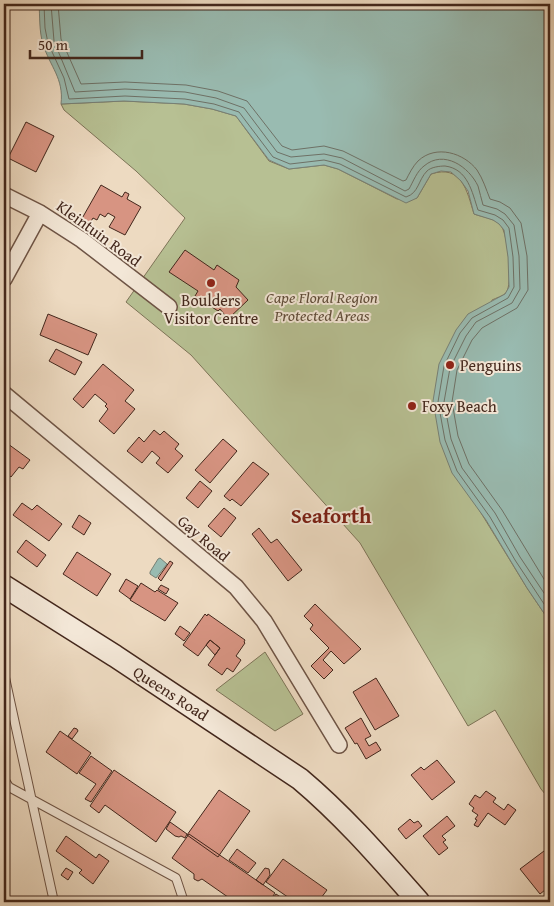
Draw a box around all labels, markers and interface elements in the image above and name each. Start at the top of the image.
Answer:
scale bar [30,28,142,60]
text: 50 m [38,34,69,55]
street label: Kleintuin Road [52,194,147,272]
marker: Boulders Visitor Centre [205,277,217,289]
park label: Cape Floral Region Protected Areas [266,285,378,327]
place label: Boulders Visitor Centre [164,288,258,330]
place label: Penguins [460,353,522,377]
marker: Penguins [444,359,456,371]
place label: Foxy Beach [422,394,497,418]
marker: Foxy Beach [406,400,418,412]
district label: Seaforth [291,500,372,531]
street label: Gay Road [173,509,236,567]
street label: Queens Road [129,660,214,727]

